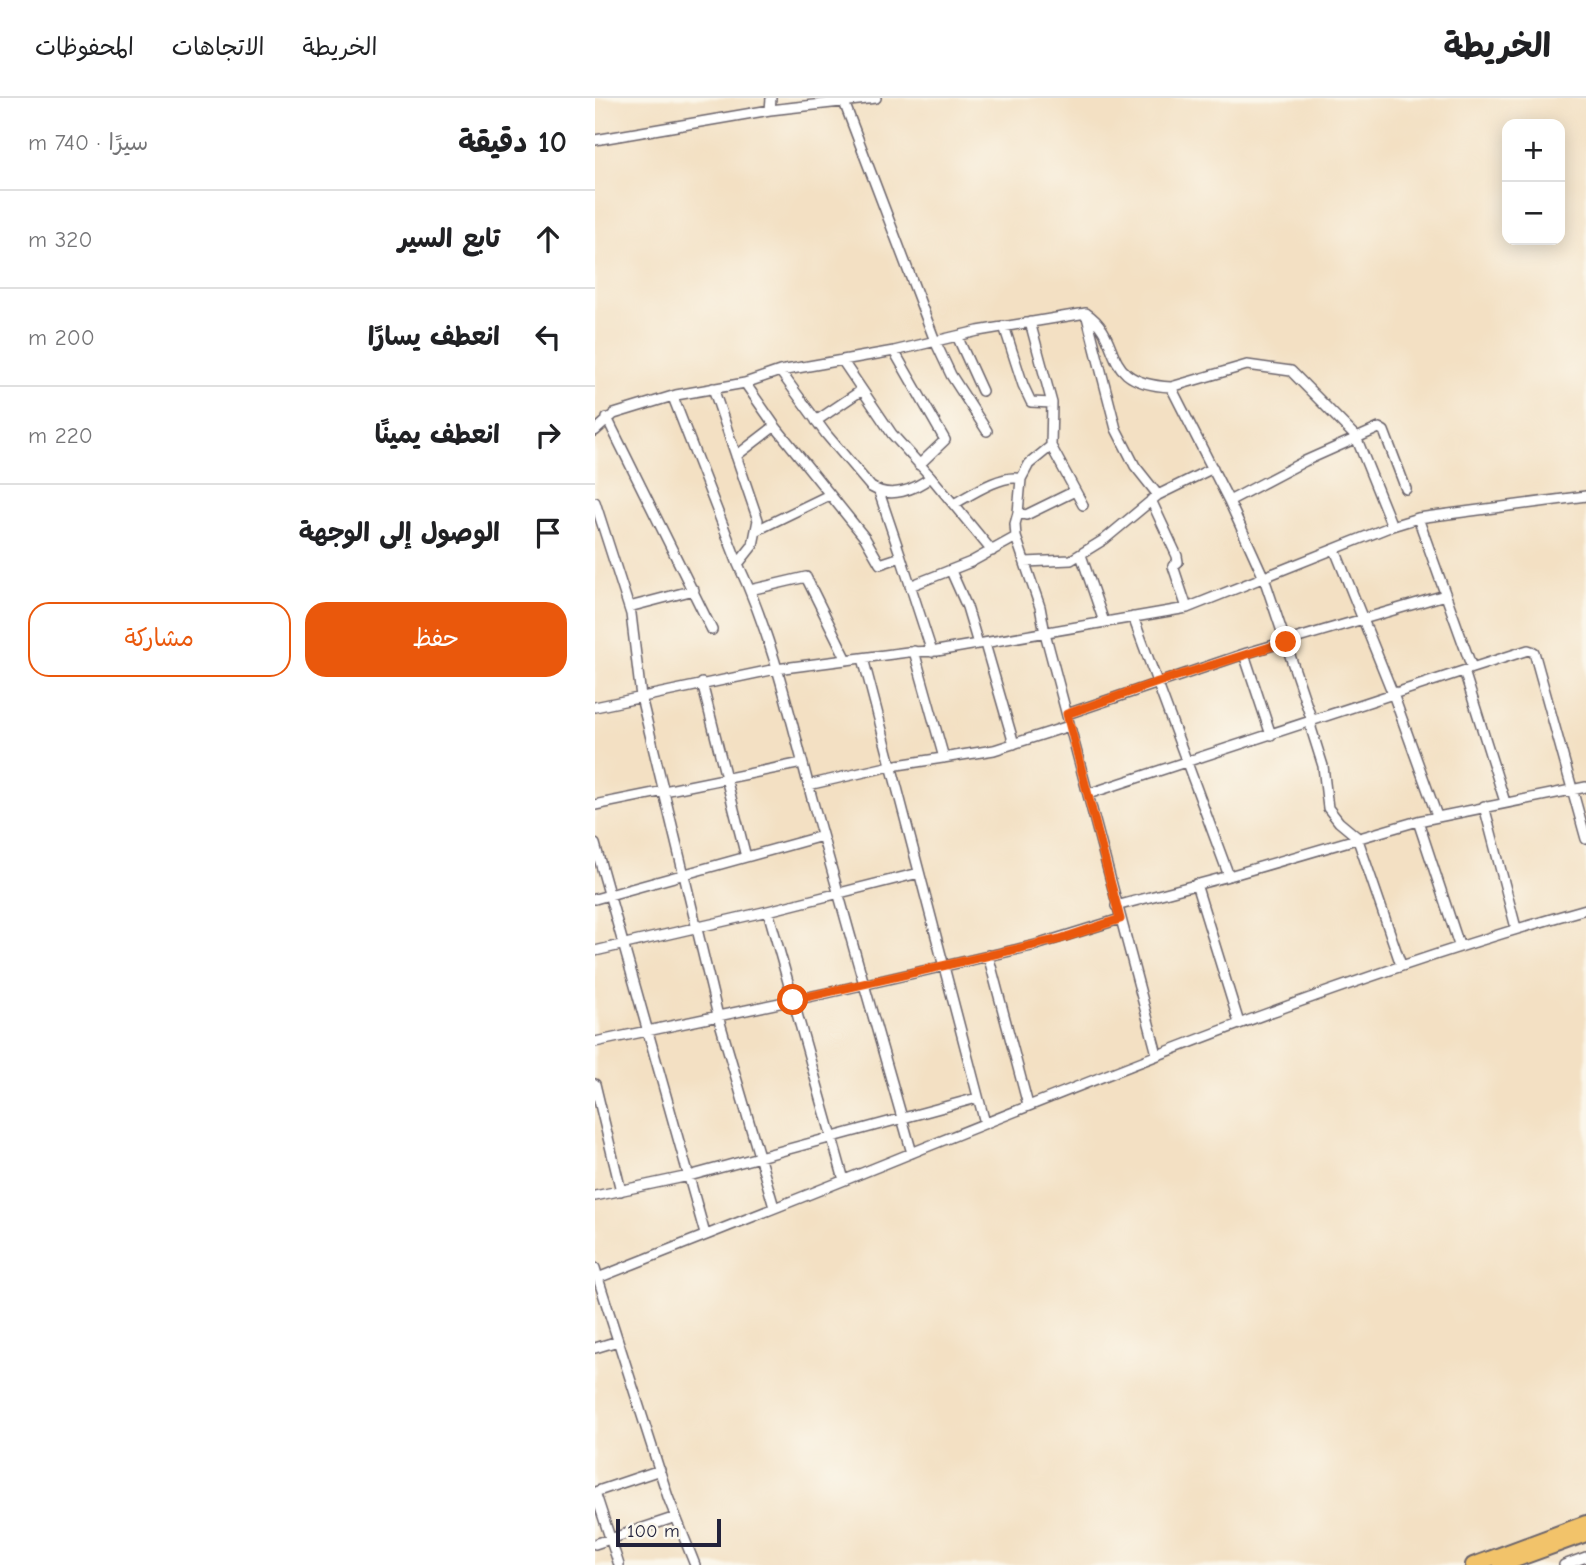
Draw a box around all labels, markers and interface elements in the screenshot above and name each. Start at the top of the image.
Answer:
text: الخريطة [1444,27,1551,65]
text: المحفوظات [35,33,134,61]
text: الاتجاهات [172,33,265,61]
text: الخريطة [303,33,377,61]
map controls [1502,119,1565,245]
button: + [1502,119,1565,182]
text: 10 دقيقة [458,125,567,160]
text: سيرًا · 740 m [28,129,148,156]
button: − [1502,182,1565,245]
icon: ahead [529,220,567,258]
text: تابع السير [398,224,500,254]
text: 320 m [28,226,92,253]
icon: left [529,318,567,356]
text: انعطف يسارًا [368,322,500,352]
text: 200 m [28,324,95,351]
icon: right [529,416,567,454]
text: انعطف يمينًا [375,420,500,450]
text: 220 m [28,422,93,449]
icon: arrive [529,514,567,552]
text: الوصول إلى الوجهة [299,518,500,548]
button: مشاركة [28,602,291,677]
button: حفظ [305,602,567,677]
route end [1270,626,1301,657]
route start [777,984,808,1015]
scale bar [616,1516,721,1548]
text: 100 m [627,1520,680,1542]

